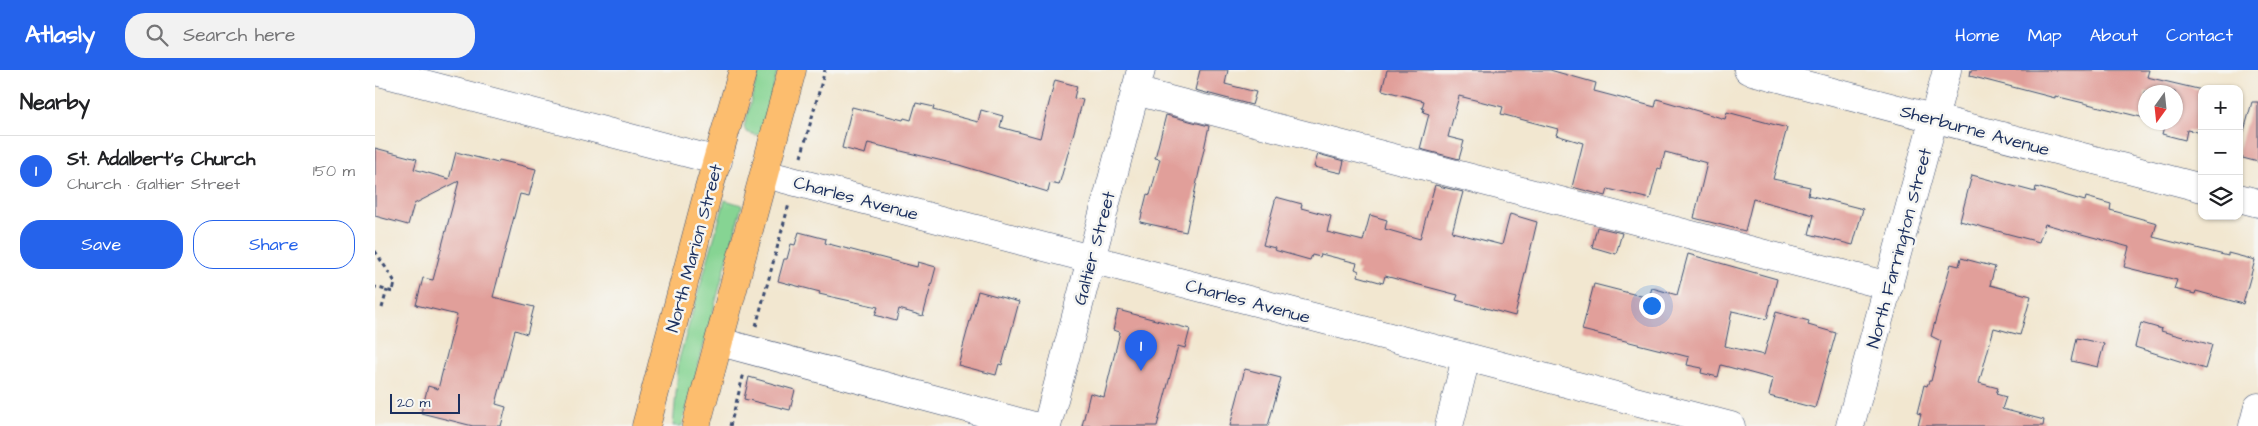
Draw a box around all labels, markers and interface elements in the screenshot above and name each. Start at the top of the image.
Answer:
search box [125,13,475,58]
text: Atlasly [25,18,95,52]
icon: search [143,21,171,49]
text: Search here [183,22,295,49]
text: Home [1955,23,2000,48]
text: Map [2028,23,2062,48]
text: About [2090,23,2138,48]
text: Contact [2166,23,2233,48]
north arrow [2138,85,2183,130]
map controls [2198,85,2243,220]
button: + [2198,85,2243,130]
text: Nearby [20,88,90,117]
street label: Sherburne Avenue [1897,99,2053,163]
button: − [2198,130,2243,175]
street label: North Farrington Street [1861,145,1939,351]
text: St. Adalbert's Church [67,146,256,173]
text: 1 [35,160,37,182]
text: 150 m [313,160,355,182]
street label: North Marion Street [660,161,729,335]
street label: Charles Avenue [791,170,921,227]
text: Church · Galtier Street [67,173,240,195]
button: layers [2198,175,2243,220]
street label: Galtier Street [1067,188,1122,308]
button: Save [20,220,183,269]
button: Share [193,220,355,269]
street label: Charles Avenue [1183,273,1313,330]
your location [1639,293,1665,319]
pin: 1 [1125,330,1157,371]
scale bar [390,391,460,414]
text: 20 m [397,393,430,413]

